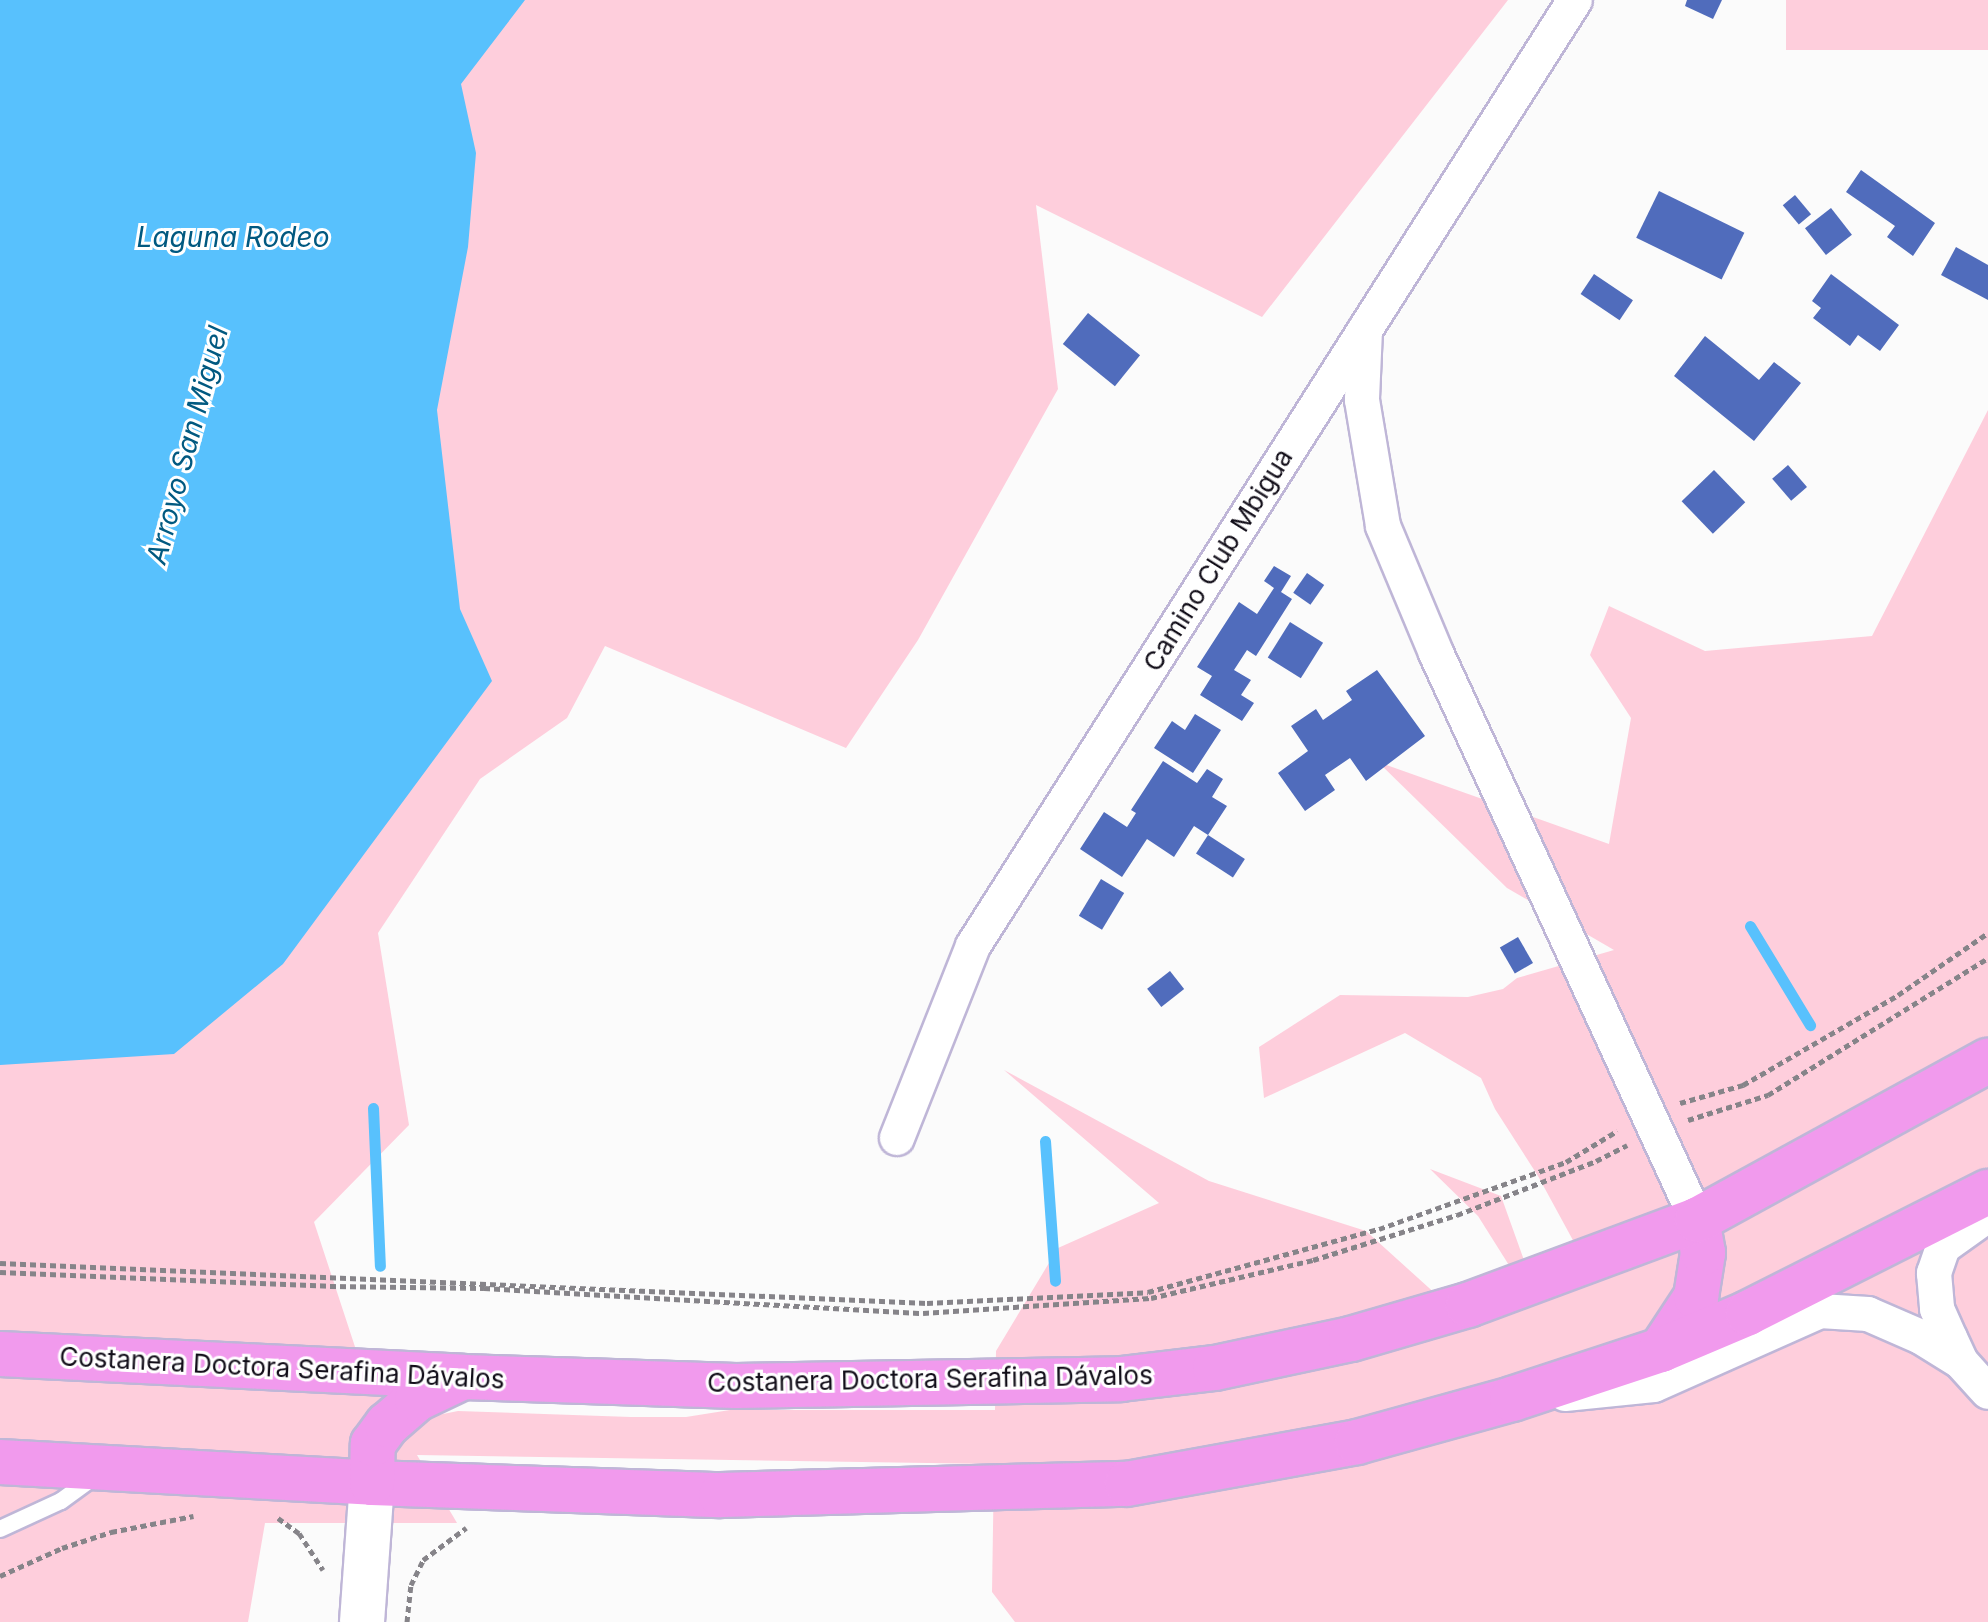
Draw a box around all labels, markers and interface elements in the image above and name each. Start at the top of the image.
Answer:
water label: Laguna Rodeo [137,220,329,254]
water label: Arroyo San Miguel [139,322,235,568]
street label: Camino Club Mbigua [1137,443,1299,677]
street label: Costanera Doctora Serafina Dávalos [59,1341,505,1395]
street label: Costanera Doctora Serafina Dávalos [707,1360,1153,1398]

